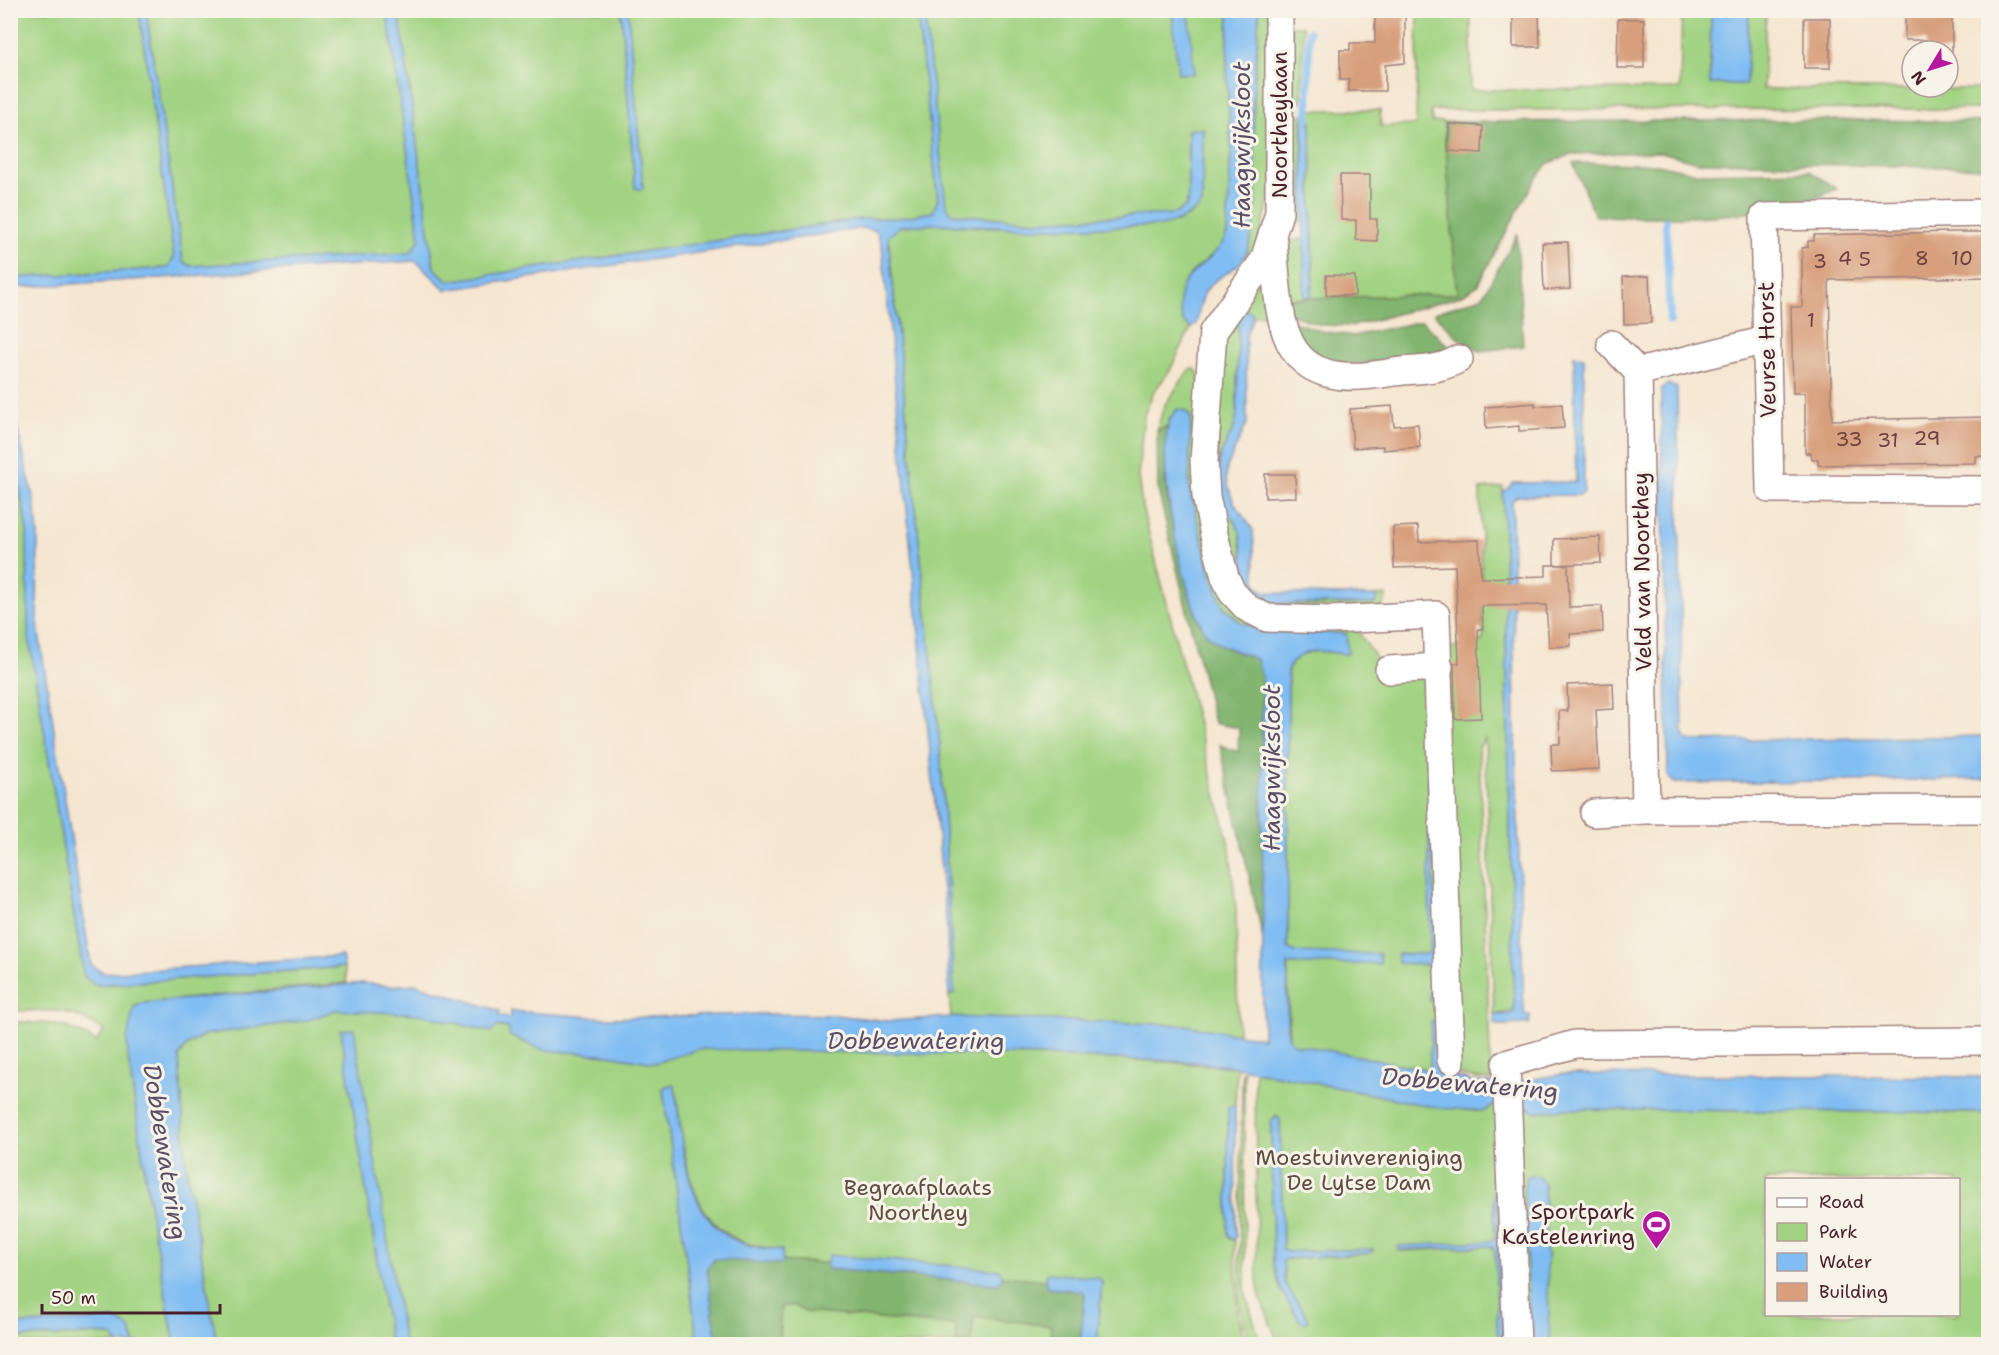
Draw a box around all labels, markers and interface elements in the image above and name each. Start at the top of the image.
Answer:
north arrow [1900,39,1960,99]
street label: Noortheylaan [1265,51,1294,199]
water label: Haagwijksloot [1226,61,1258,229]
text: N [1906,66,1931,89]
house number: 4 [1838,245,1852,271]
house number: 8 [1915,245,1929,271]
house number: 10 [1951,245,1973,271]
house number: 5 [1859,246,1871,272]
house number: 3 [1813,248,1827,274]
street label: Veurse Horst [1751,282,1783,418]
house number: 1 [1807,307,1815,333]
house number: 29 [1914,425,1940,451]
house number: 33 [1836,426,1862,452]
house number: 31 [1877,427,1899,453]
street label: Veld van Noorthey [1626,472,1658,672]
water label: Haagwijksloot [1256,684,1288,852]
water label: Dobbewatering [827,1025,1005,1057]
water label: Dobbewatering [1380,1060,1560,1108]
water label: Dobbewatering [135,1062,195,1242]
park label: Moestuinvereniging De Lytse Dam [1255,1143,1463,1197]
park label: Begraafplaats Noorthey [844,1173,992,1227]
legend [1765,1178,1960,1316]
text: Road [1819,1190,1864,1214]
place label: Sportpark Kastelenring [1502,1197,1635,1251]
sports icon: Sportpark Kastelenring [1640,1208,1672,1250]
text: Park [1819,1220,1858,1244]
text: Water [1819,1250,1872,1274]
scale bar [42,1277,220,1315]
text: Building [1819,1280,1888,1304]
text: 50 m [51,1286,96,1310]

